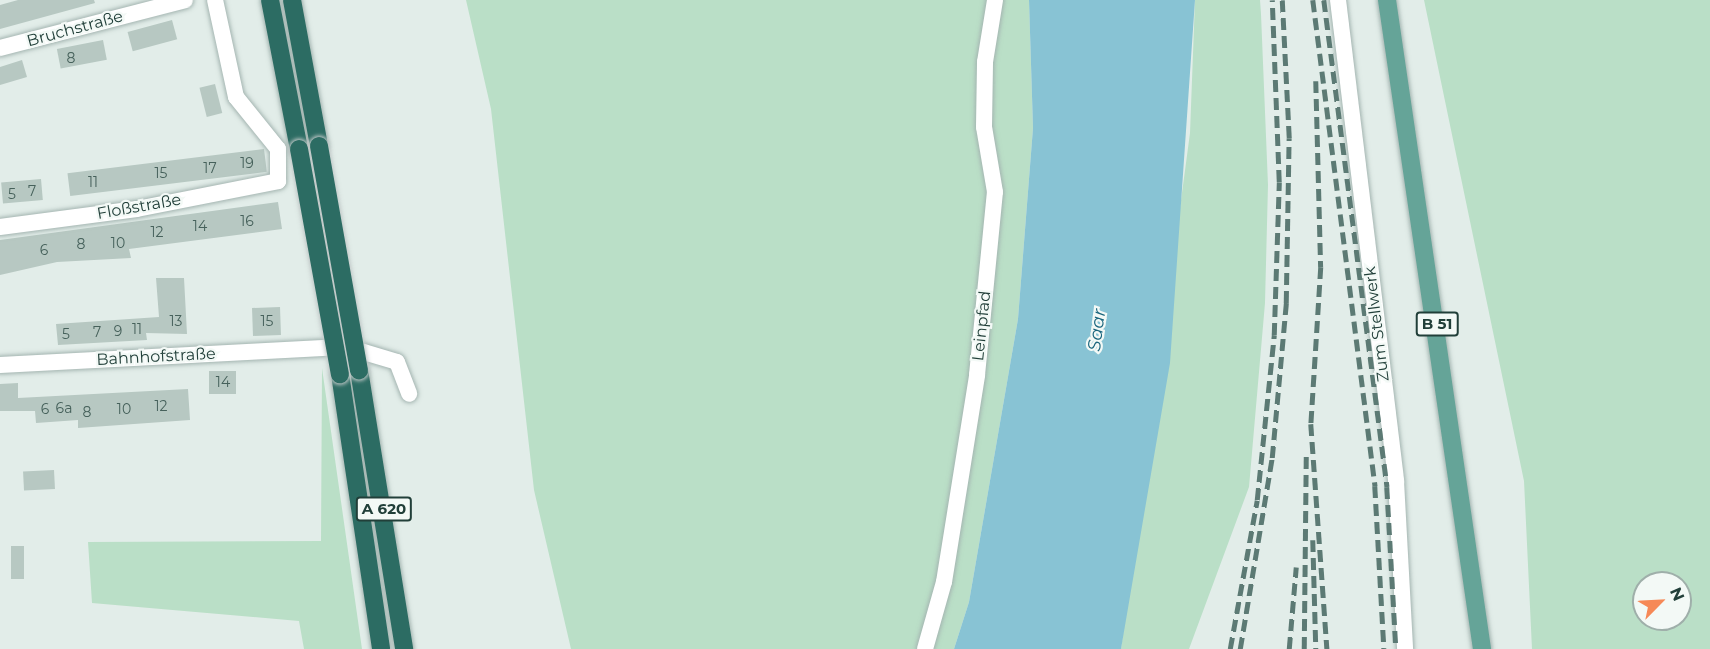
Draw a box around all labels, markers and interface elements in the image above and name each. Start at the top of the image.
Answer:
street label: Bruchstraße [25,7,125,51]
house number: 8 [67,50,75,66]
house number: 19 [240,155,254,171]
house number: 17 [203,160,217,176]
house number: 15 [155,165,167,181]
house number: 11 [88,174,98,190]
house number: 7 [28,183,36,199]
house number: 5 [8,186,16,202]
street label: Floßstraße [95,190,183,224]
house number: 16 [240,213,254,229]
house number: 14 [193,218,207,234]
house number: 12 [150,224,164,240]
house number: 10 [111,235,125,251]
house number: 8 [77,236,85,252]
house number: 6 [40,242,48,258]
street label: Zum Stellwerk [1360,265,1394,383]
street label: Leinpfad [969,290,995,362]
water label: Saar [1083,307,1111,353]
road number: B 51 [1414,312,1460,336]
house number: 13 [170,313,182,329]
house number: 15 [261,313,273,329]
house number: 11 [132,321,142,337]
house number: 9 [114,323,122,339]
house number: 7 [93,324,101,340]
house number: 5 [62,326,70,342]
street label: Bahnhofstraße [96,344,216,370]
house number: 14 [216,374,230,390]
house number: 12 [154,398,168,414]
house number: 6a [56,400,72,416]
house number: 6 [41,401,49,417]
house number: 10 [117,401,131,417]
house number: 8 [83,404,91,420]
road number: A 620 [356,497,412,521]
north arrow [1632,571,1692,631]
text: N [1666,585,1688,604]

